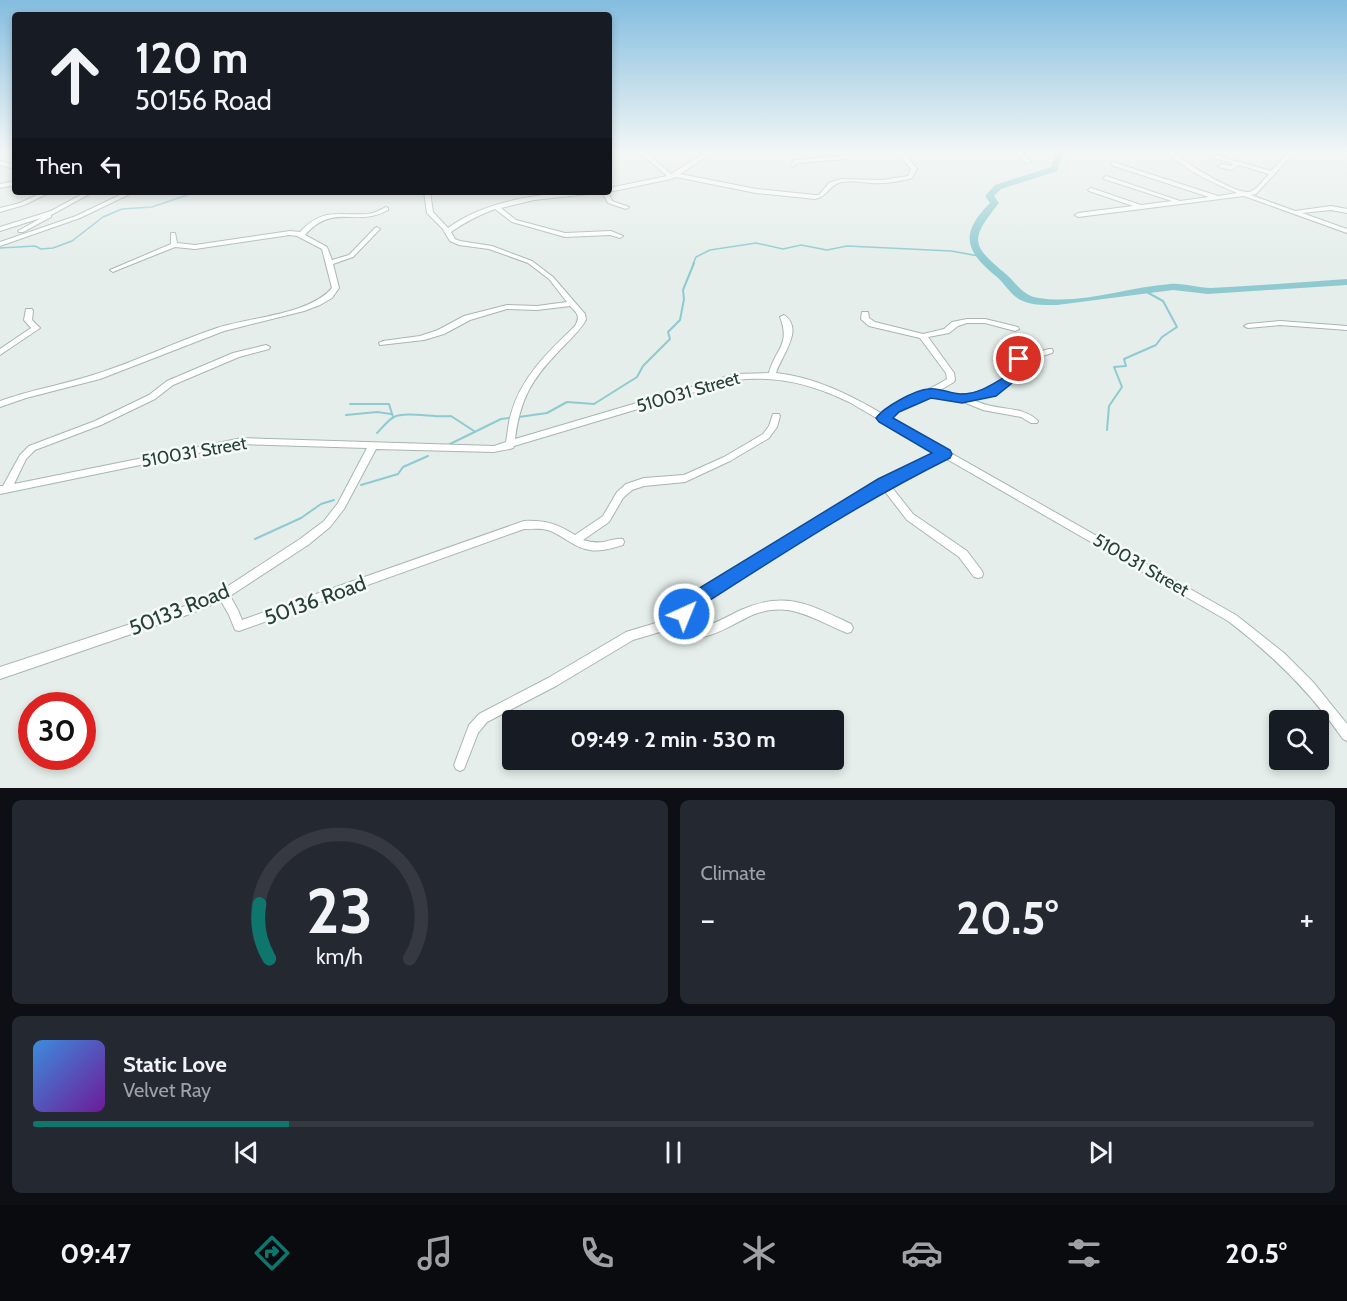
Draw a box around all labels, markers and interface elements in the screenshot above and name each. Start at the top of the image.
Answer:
text: 120 m [135,32,248,84]
icon: ahead [36,36,114,114]
text: 50156 Road [135,84,272,117]
icon: left [95,150,128,183]
text: Then [36,153,83,180]
pin [993,333,1044,384]
icon: arrive [1002,342,1035,375]
street label: 510031 Street [634,367,742,417]
street label: 510031 Street [140,432,248,472]
street label: 510031 Street [1089,529,1193,601]
street label: 50136 Road [261,570,369,630]
street label: 50133 Road [125,578,233,640]
position arrow [652,582,716,646]
speed limit sign: 30 [18,692,96,770]
map controls [1269,710,1329,770]
button: search [1269,710,1329,770]
text: 09:49 · 2 min · 530 m [570,726,776,753]
text: Climate [701,861,766,885]
text: 23 [306,873,373,949]
text: 20.5° [956,891,1058,945]
text: − [701,899,715,939]
text: + [1299,899,1314,939]
text: km/h [316,943,363,969]
text: Static Love [123,1051,227,1078]
text: Velvet Ray [123,1078,211,1102]
icon: previous [230,1136,263,1169]
icon: pause [657,1136,690,1169]
icon: next [1084,1136,1117,1169]
icon: directions [251,1232,293,1274]
icon: music [414,1232,456,1274]
icon: phone [576,1232,618,1274]
icon: climate [738,1232,780,1274]
icon: car [901,1232,943,1274]
icon: filters [1063,1232,1105,1274]
text: 09:47 [60,1237,131,1270]
text: 20.5° [1225,1237,1287,1270]

